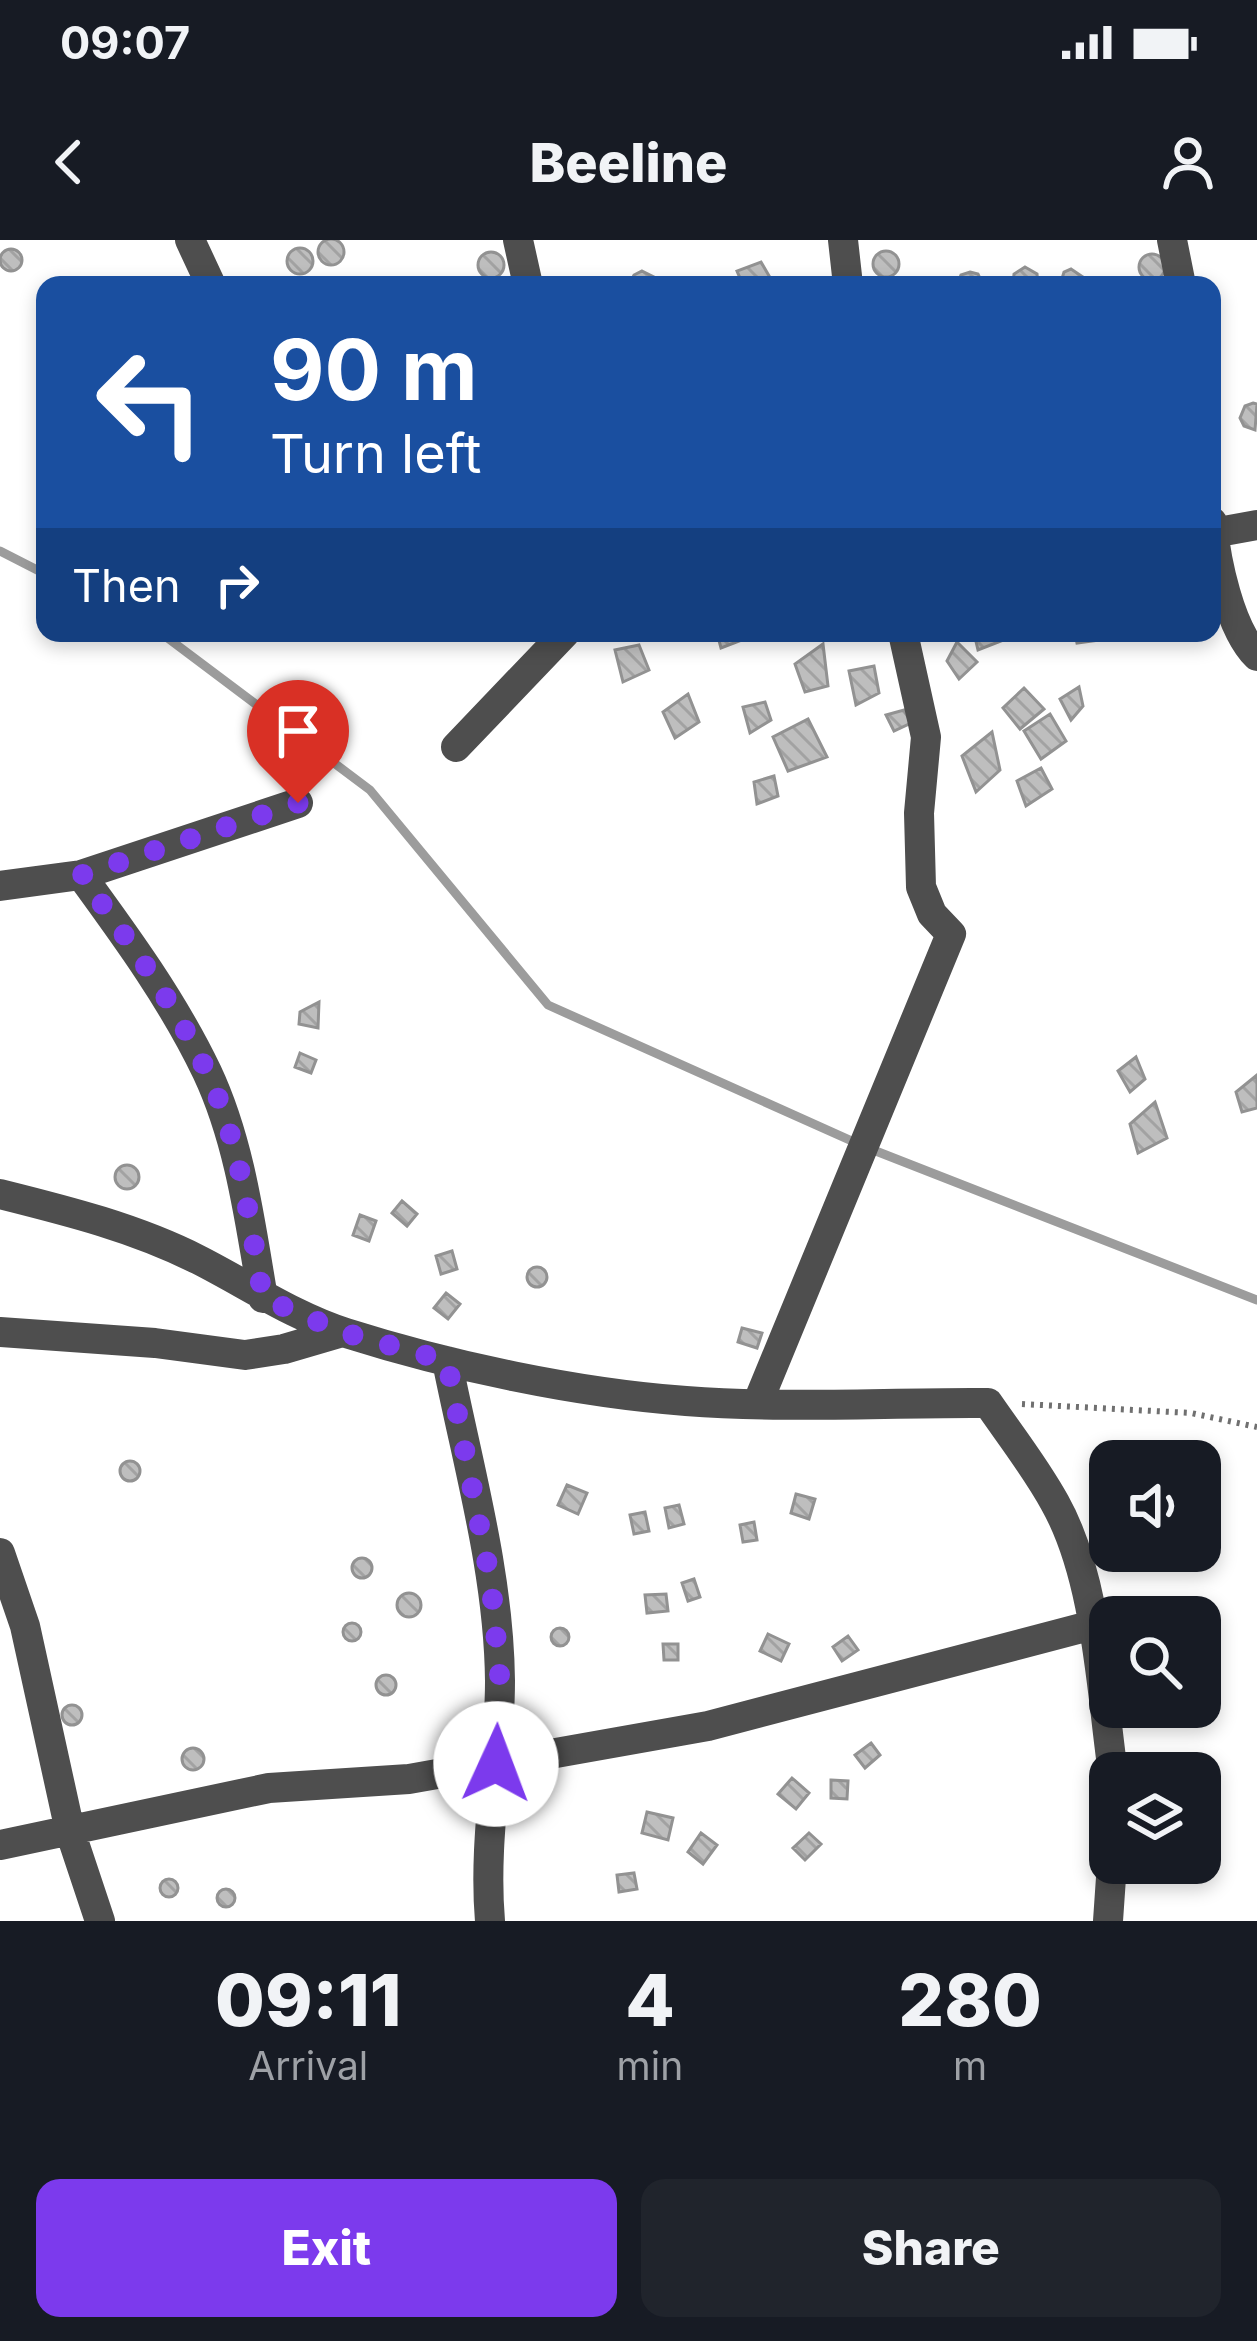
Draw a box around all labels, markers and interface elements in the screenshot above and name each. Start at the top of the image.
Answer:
text: 09:07 [60,15,190,70]
icon: back [36,129,102,195]
icon: person [1155,129,1221,195]
text: Beeline [529,130,728,195]
text: 90 m [270,319,478,420]
icon: left [72,324,228,480]
text: Turn left [270,421,481,486]
icon: right [204,552,270,618]
text: Then [72,558,180,613]
pin [247,680,349,803]
icon: arrive [265,698,331,764]
map controls [1089,1440,1221,1884]
button: sound [1089,1440,1221,1572]
button: search [1089,1596,1221,1728]
position arrow [433,1701,559,1827]
button: layers [1089,1752,1221,1884]
text: 09:11 [215,1956,402,2043]
text: 4 [625,1956,675,2043]
text: 280 [898,1956,1042,2043]
text: Arrival [248,2042,368,2089]
text: min [617,2042,683,2089]
text: m [953,2042,987,2089]
button: Exit [36,2179,617,2317]
button: Share [641,2179,1221,2317]

